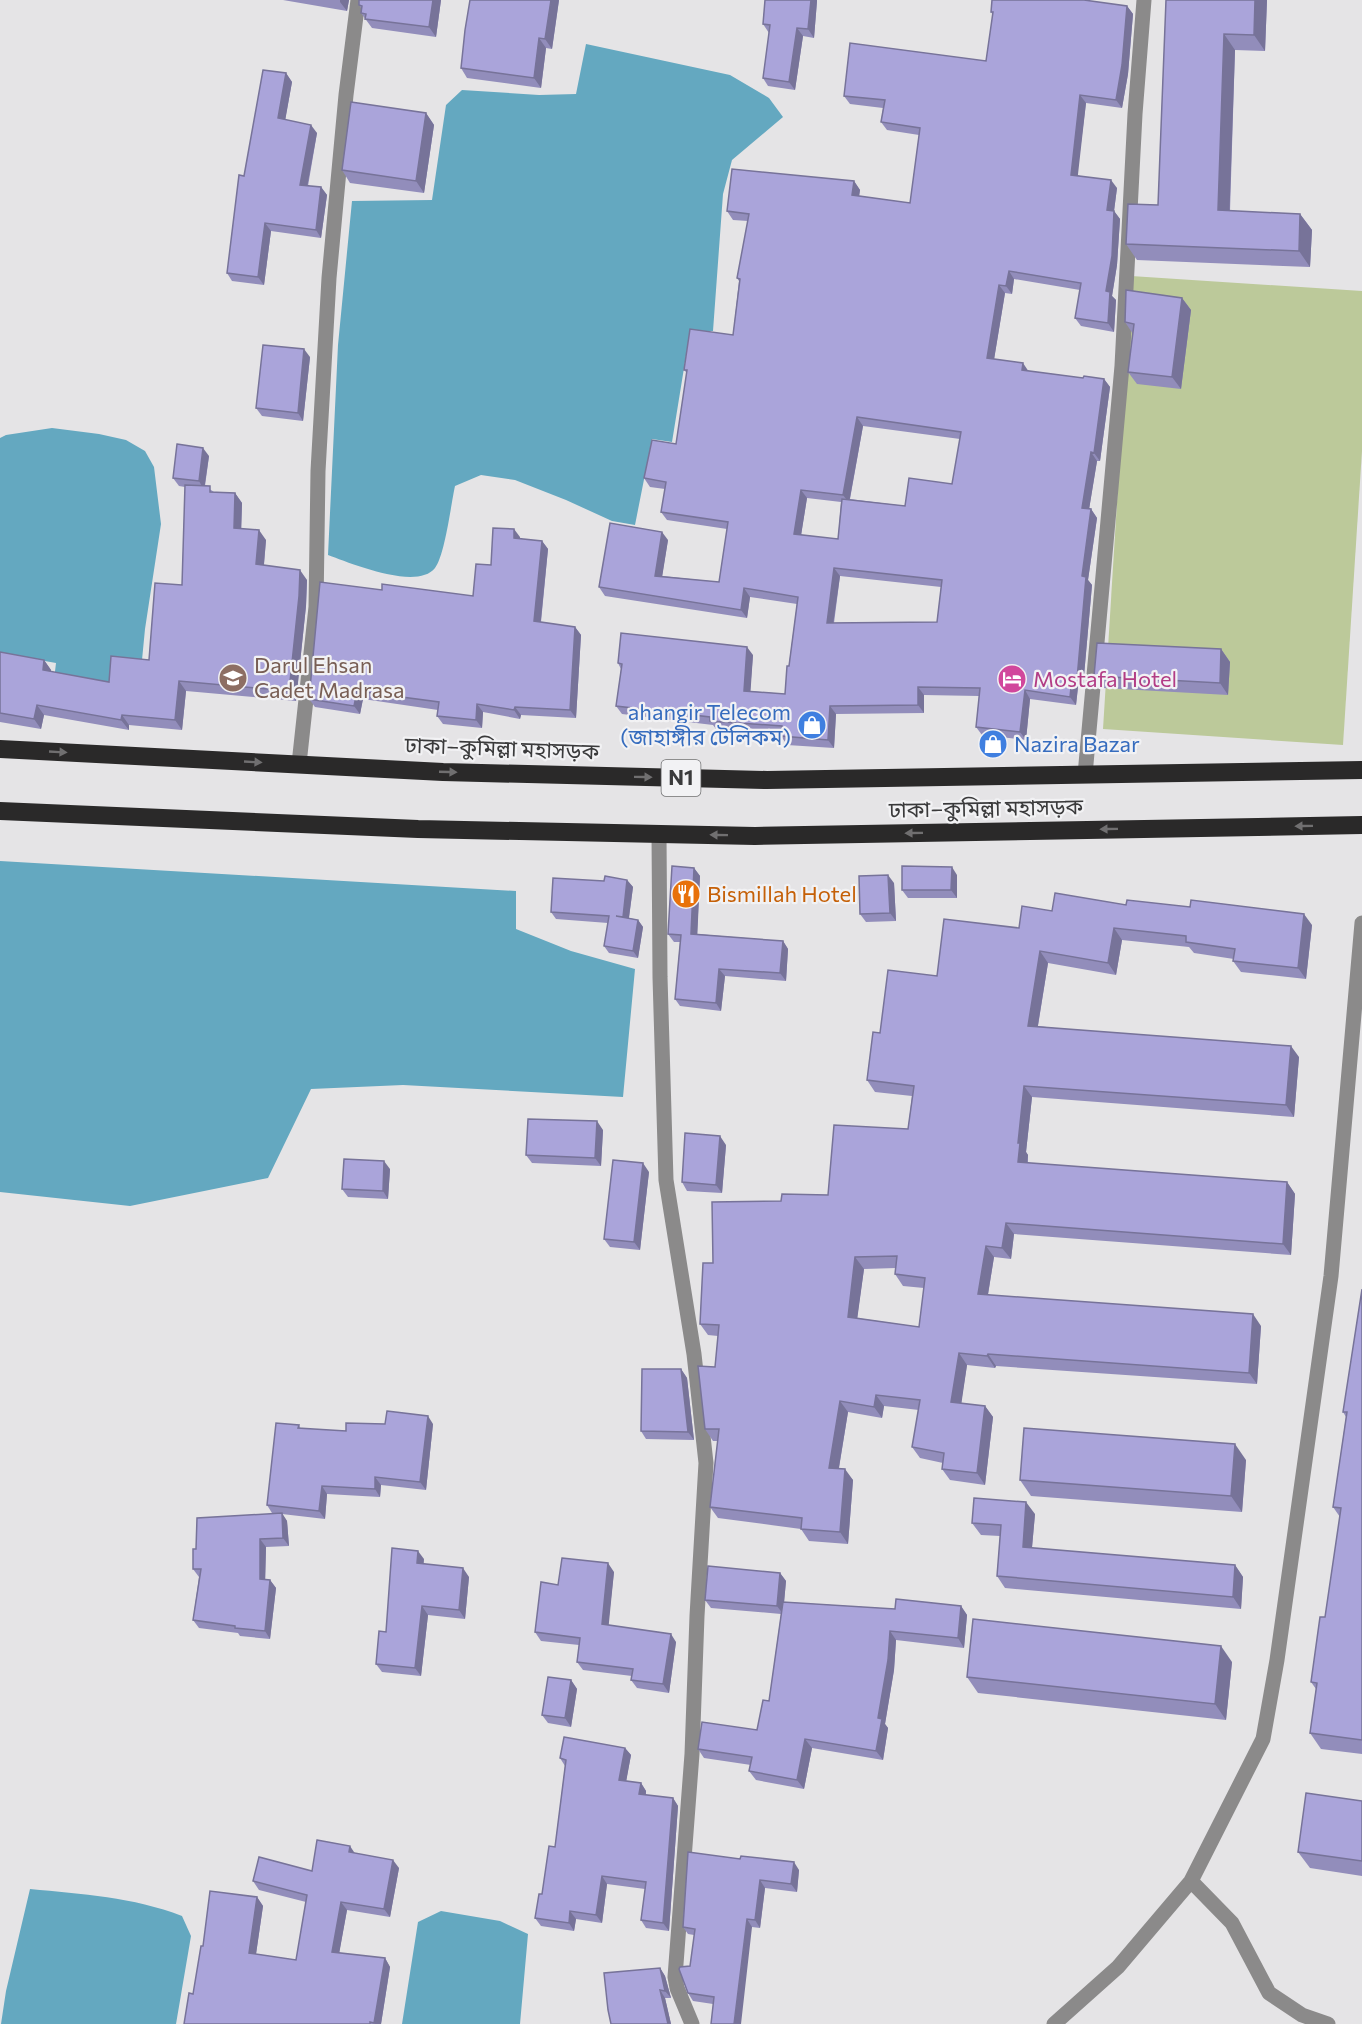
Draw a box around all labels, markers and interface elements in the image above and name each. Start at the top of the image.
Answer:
place label: Darul Ehsan Cadet Madrasa [254,651,405,703]
school or university icon: Darul Ehsan Cadet Madrasa [217,662,249,694]
hotel icon: Mostafa Hotel [996,663,1028,695]
place label: Mostafa Hotel [1033,665,1177,692]
place label: ahangir Telecom (জাহাঙ্গীর টেলিকম) [620,698,791,750]
shop icon: ahangir Telecom (জাহাঙ্গীর টেলিকম) [796,709,828,741]
shop icon: Nazira Bazar [977,728,1009,760]
place label: Nazira Bazar [1014,730,1140,757]
street label: ঢাকা–কুমিল্লা মহাসড়ক [403,731,600,765]
one-way arrow [49,748,68,757]
one-way arrow [244,758,263,767]
road number: N1 [662,760,700,796]
one-way arrow [438,767,457,776]
one-way arrow [633,772,652,781]
street label: ঢাকা–কুমিল্লা মহাসড়ক [888,792,1084,824]
one-way arrow [1294,821,1313,831]
one-way arrow [1099,825,1118,834]
one-way arrow [904,828,923,838]
one-way arrow [709,830,728,840]
restaurant icon: Bismillah Hotel [670,878,702,910]
place label: Bismillah Hotel [707,880,857,907]

